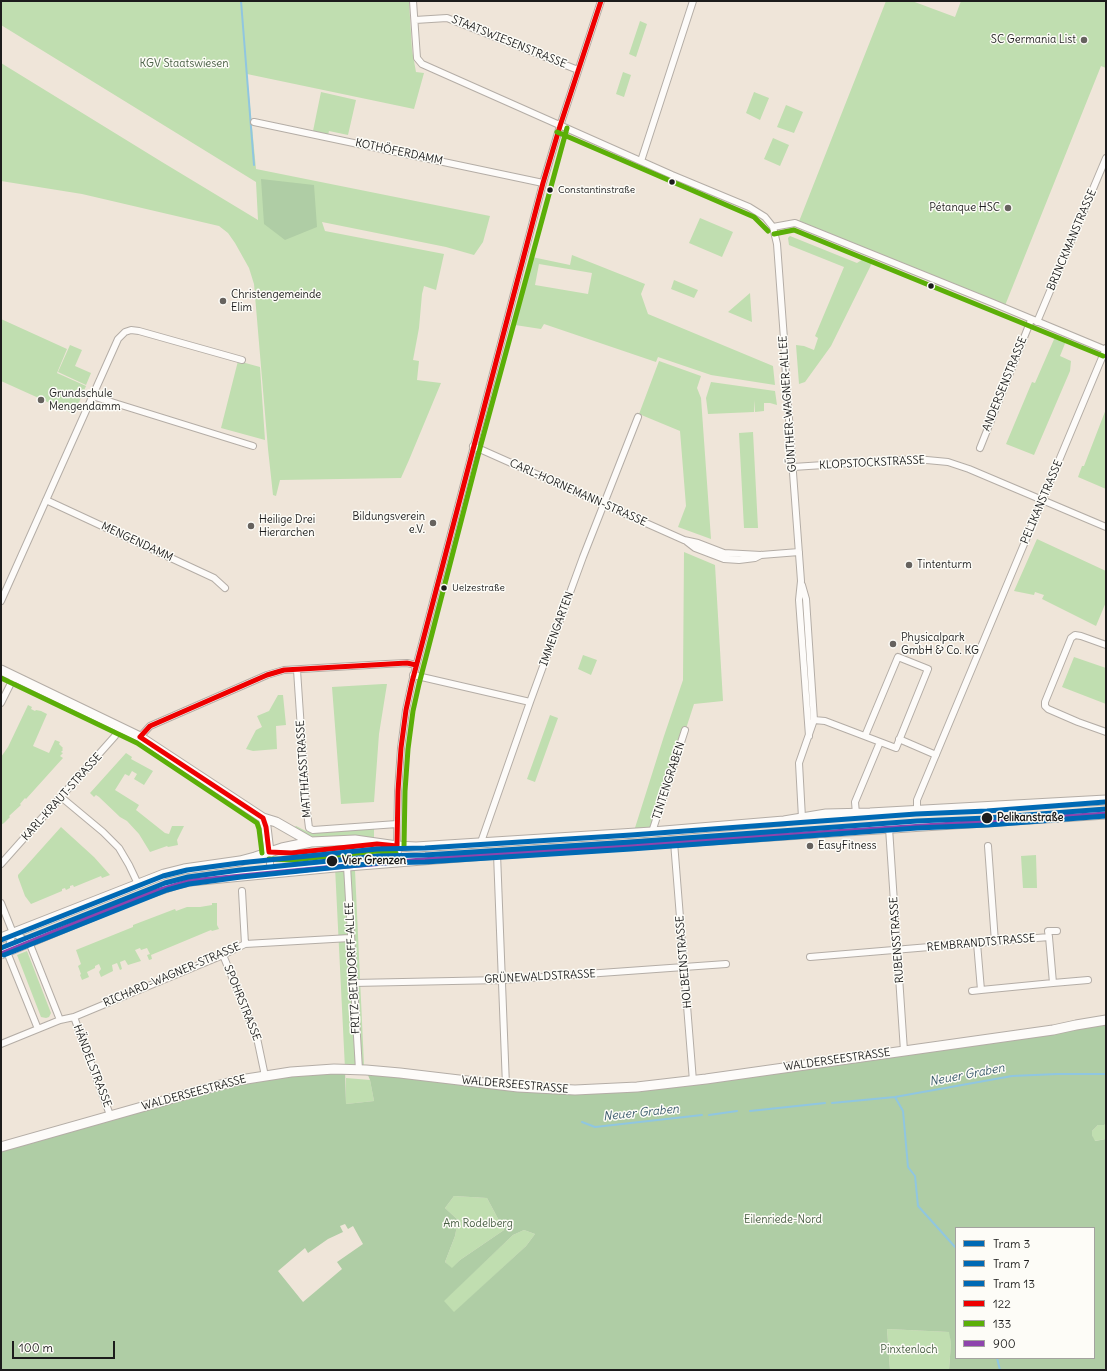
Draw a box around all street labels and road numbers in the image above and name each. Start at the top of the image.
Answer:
street label: STAATSWIESENSTRASSE [450,13,568,71]
street label: KOTHÖFERDAMM [354,136,444,168]
street label: BRINCKMANSTRASSE [1045,187,1099,293]
street label: GÜNTHER-WAGNER-ALLEE [777,335,799,473]
street label: ANDERSENSTRASSE [980,335,1030,433]
street label: KLOPSTOCKSTRASSE [819,454,925,472]
street label: CARL-HORNEMANN-STRASSE [507,457,649,529]
street label: PELIKANSTRASSE [1018,458,1066,546]
street label: MENGENDAMM [99,520,175,564]
street label: IMMENGARTEN [537,590,577,668]
street label: MATTHIASSTRASSE [294,720,314,818]
street label: TINTENGRABEN [650,740,688,822]
street label: KARL-KRAUT-STRASSE [19,750,105,844]
street label: RUBENSSTRASSE [887,896,907,984]
street label: FRITZ-BEINDORFF-ALLEE [343,902,363,1034]
street label: HOLBEINSTRASSE [673,915,695,1009]
street label: REMBRANDTSTRASSE [926,932,1036,954]
street label: RICHARD-WAGNER-STRASSE [101,940,243,1010]
street label: SPOHRSTRASSE [221,963,263,1043]
street label: GRÜNEWALDSTRASSE [484,967,596,987]
street label: HÄNDELSTRASSE [70,1023,114,1109]
street label: WALDERSEESTRASSE [783,1046,891,1074]
street label: WALDERSEESTRASSE [140,1073,248,1113]
street label: WALDERSEESTRASSE [461,1074,569,1096]

